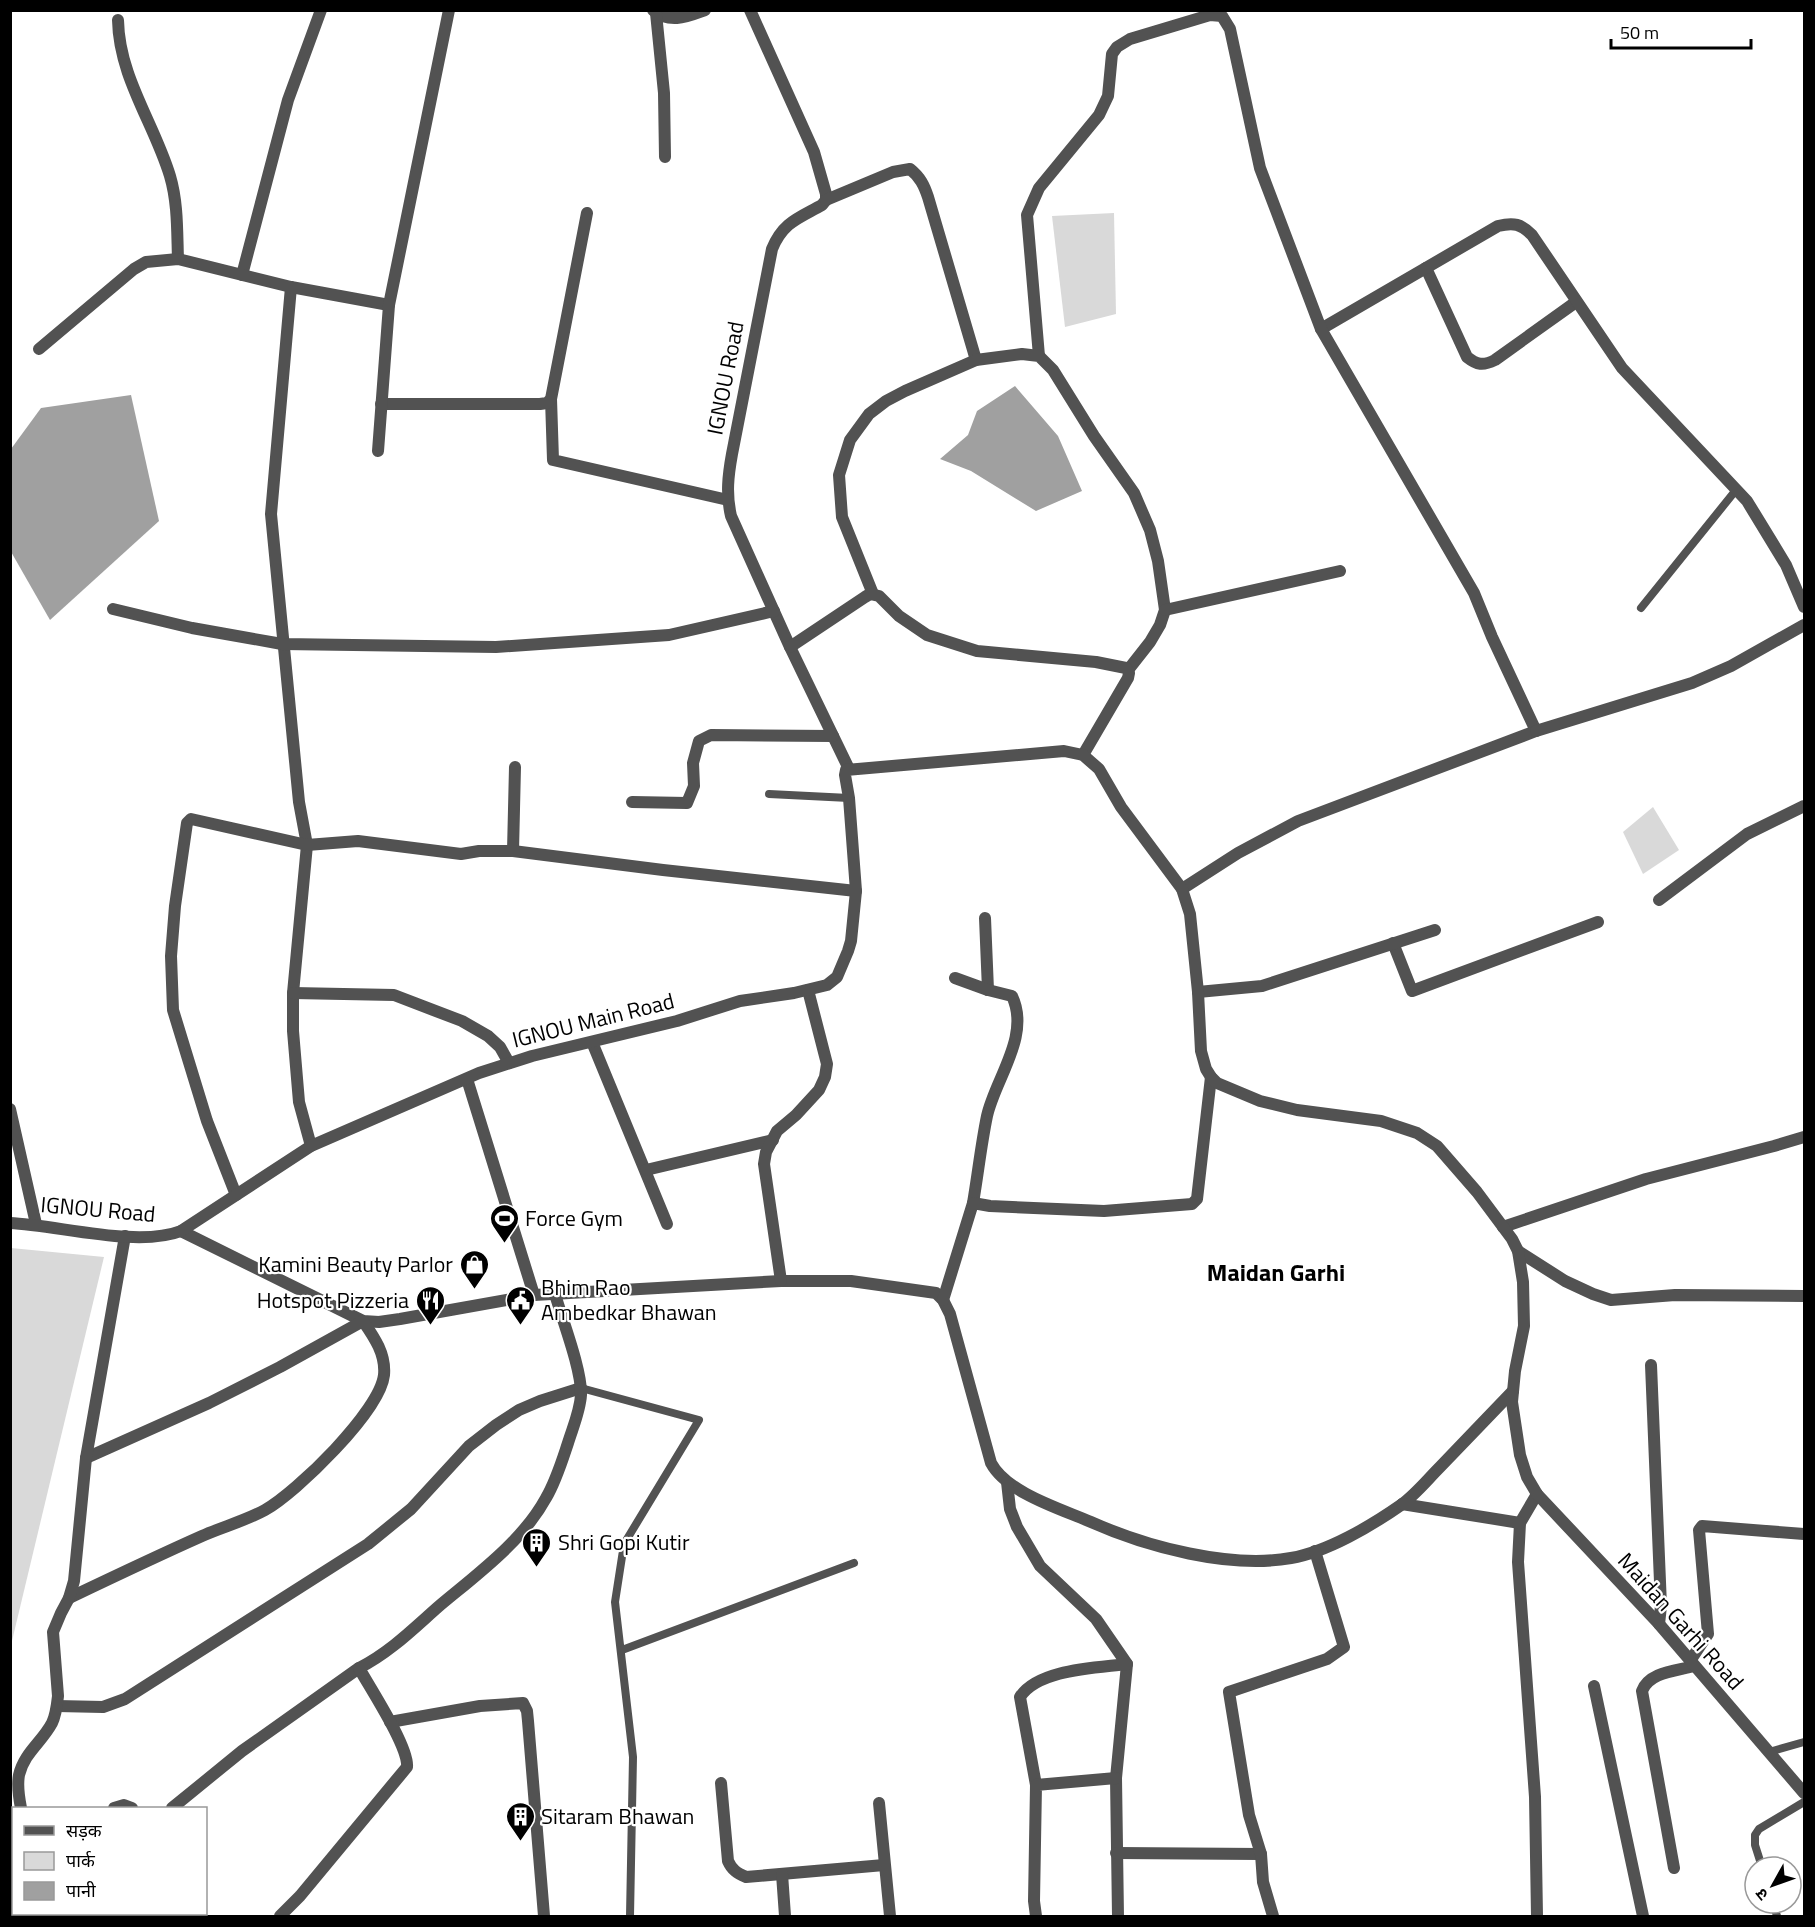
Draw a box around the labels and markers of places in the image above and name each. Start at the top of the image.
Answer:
place label: Force Gym [525,1201,623,1235]
sports icon: Force Gym [488,1202,520,1244]
place label: Kamini Beauty Parlor [258,1247,453,1281]
shop icon: Kamini Beauty Parlor [458,1248,490,1290]
place label: Bhim Rao Ambedkar Bhawan [541,1270,717,1329]
place label: Hotspot Pizzeria [257,1283,409,1317]
restaurant icon: Hotspot Pizzeria [414,1284,446,1326]
public building icon: Bhim Rao Ambedkar Bhawan [504,1284,536,1326]
place label: Shri Gopi Kutir [558,1525,690,1559]
building icon: Shri Gopi Kutir [521,1526,553,1568]
place label: Sitaram Bhawan [541,1799,694,1833]
building icon: Sitaram Bhawan [504,1800,536,1842]

